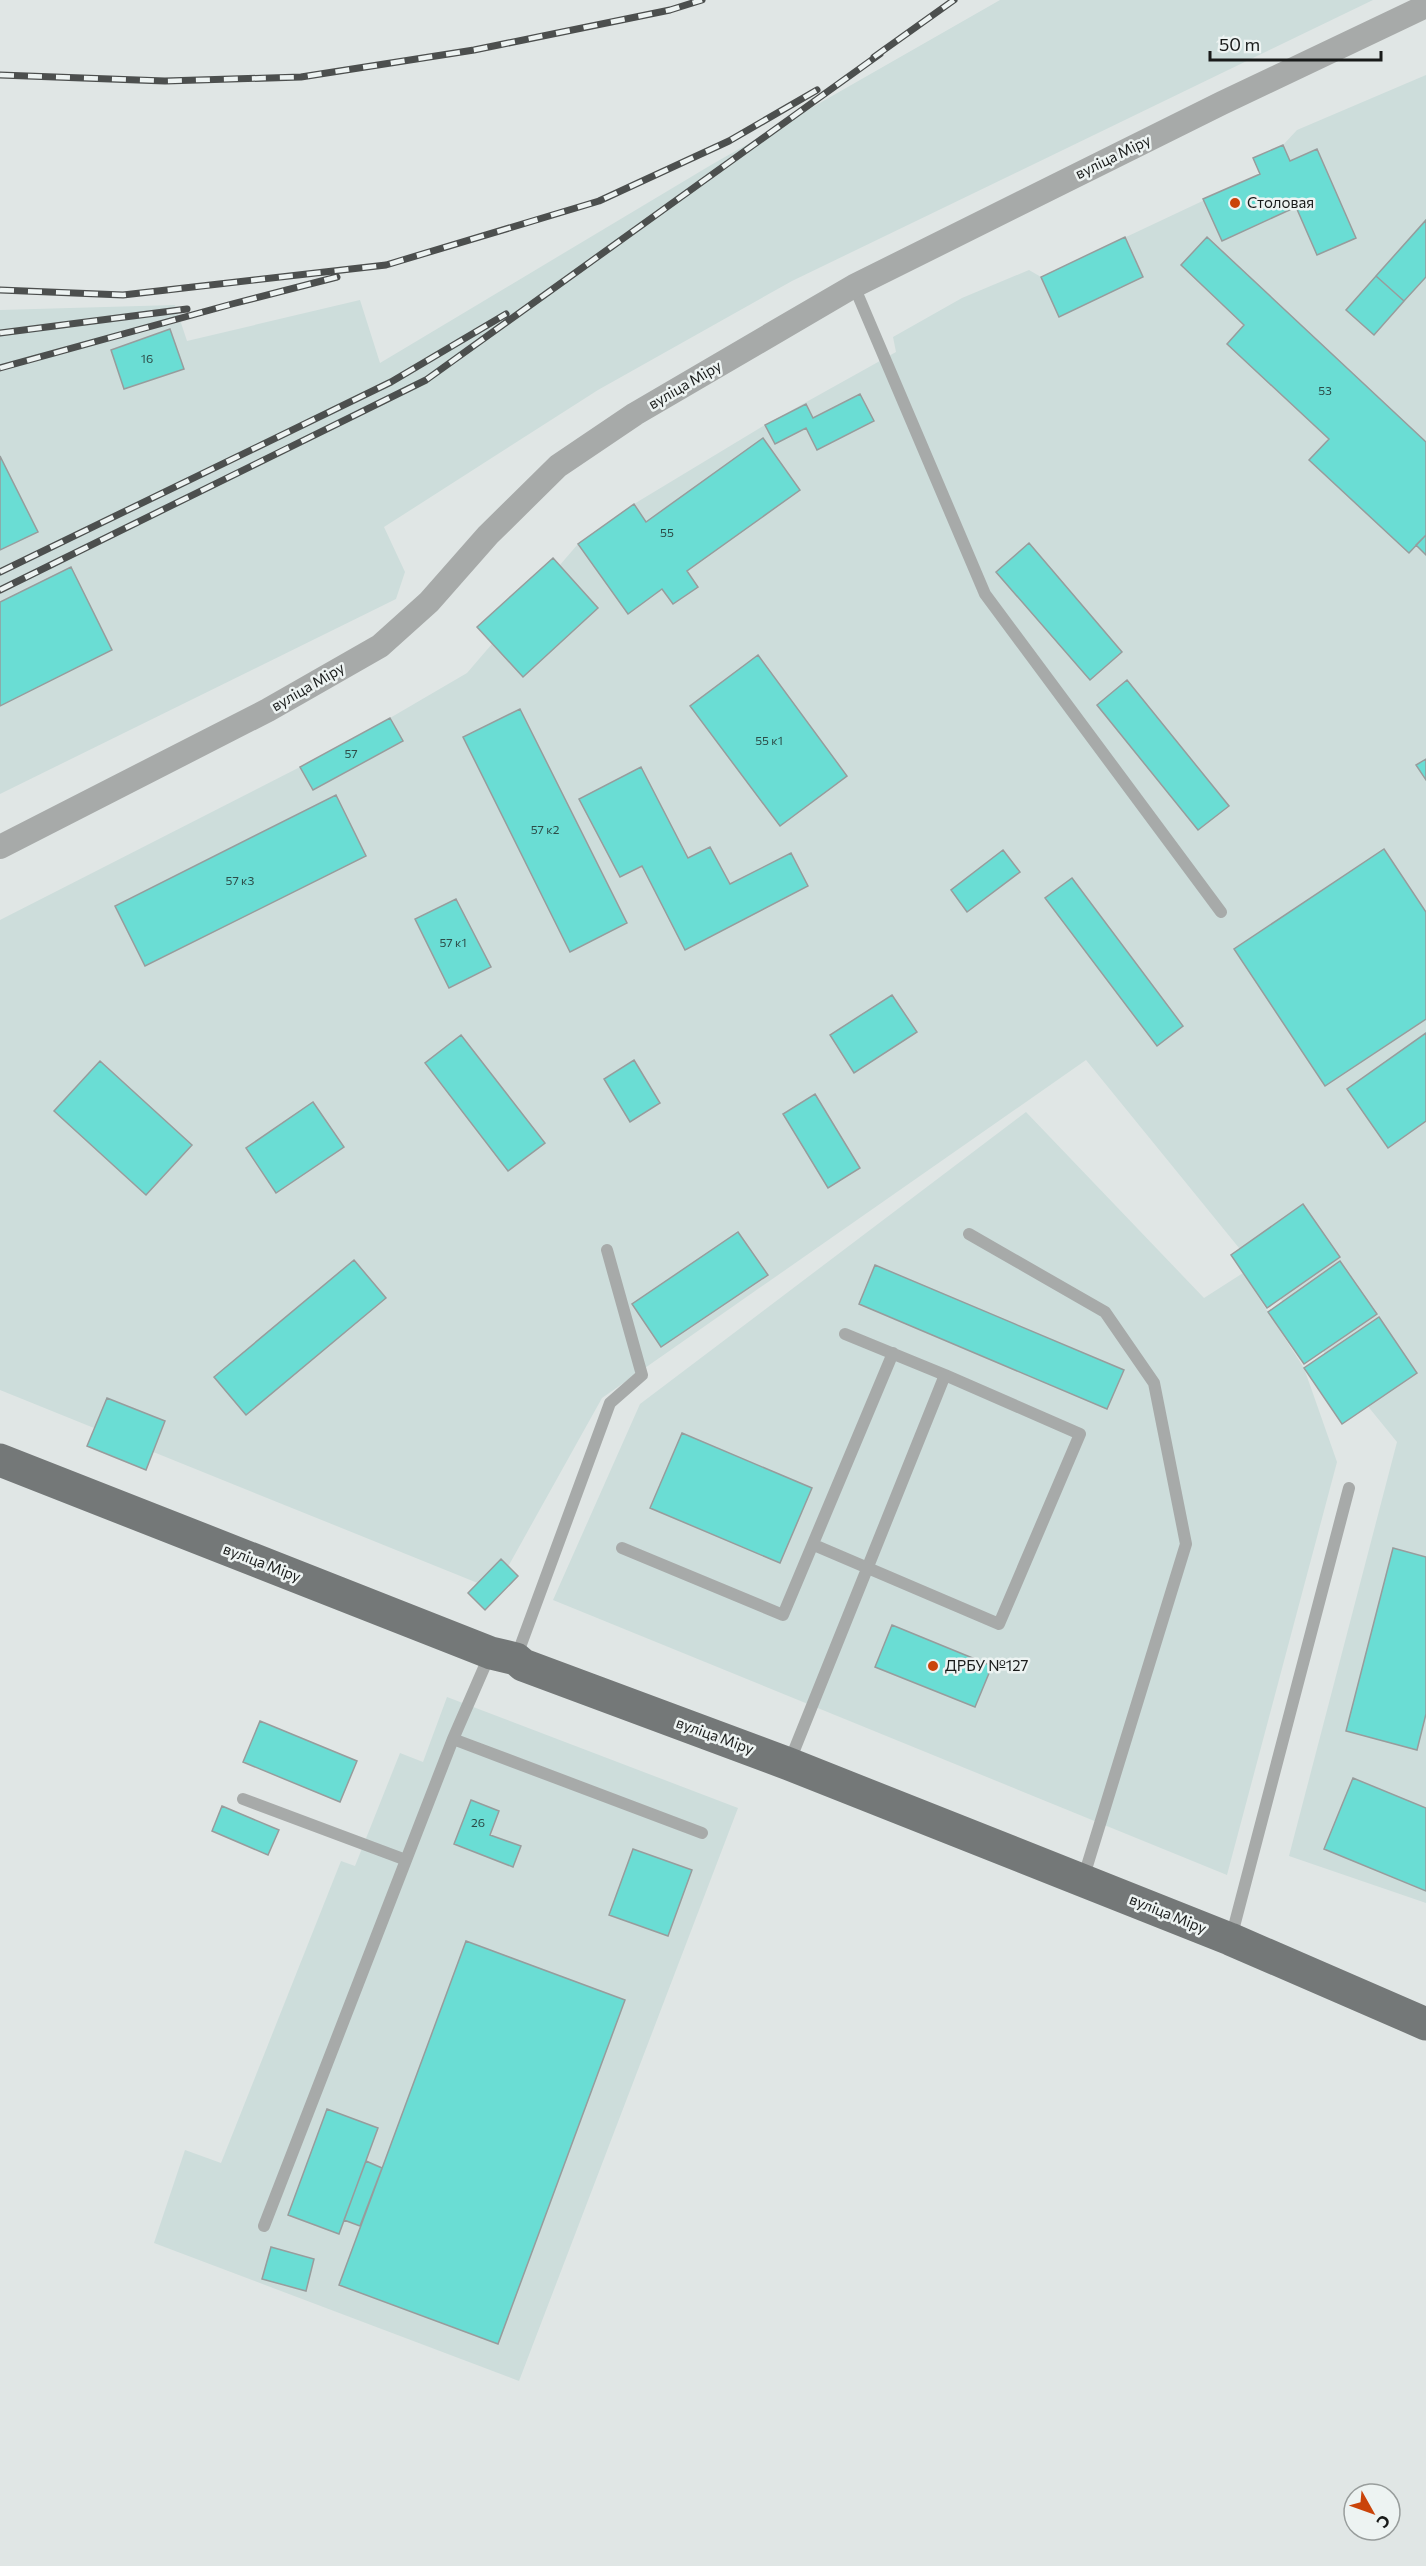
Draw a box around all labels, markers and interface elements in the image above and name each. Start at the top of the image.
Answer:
scale bar [1210,24,1381,62]
text: 50 m [1219,33,1260,55]
street label: вуліца Міру [1072,130,1153,182]
place label: Столовая [1247,193,1314,211]
marker: Столовая [1228,196,1242,210]
house number: 16 [141,351,153,365]
street label: вуліца Міру [645,356,725,412]
house number: 53 [1318,383,1332,397]
house number: 55 [660,525,674,539]
street label: вуліца Міру [268,658,348,714]
house number: 55 к1 [755,733,783,747]
house number: 57 [344,746,358,760]
house number: 57 к2 [531,822,560,836]
house number: 57 к3 [226,873,255,887]
house number: 57 к1 [439,935,467,949]
street label: вуліца Міру [221,1539,304,1585]
place label: ДРБУ №127 [945,1656,1028,1674]
marker: ДРБУ №127 [926,1659,940,1673]
street label: вуліца Міру [674,1713,757,1758]
house number: 26 [471,1815,485,1829]
street label: вуліца Міру [1127,1889,1210,1937]
north arrow [1342,2482,1402,2542]
text: С [1373,2512,1395,2532]

